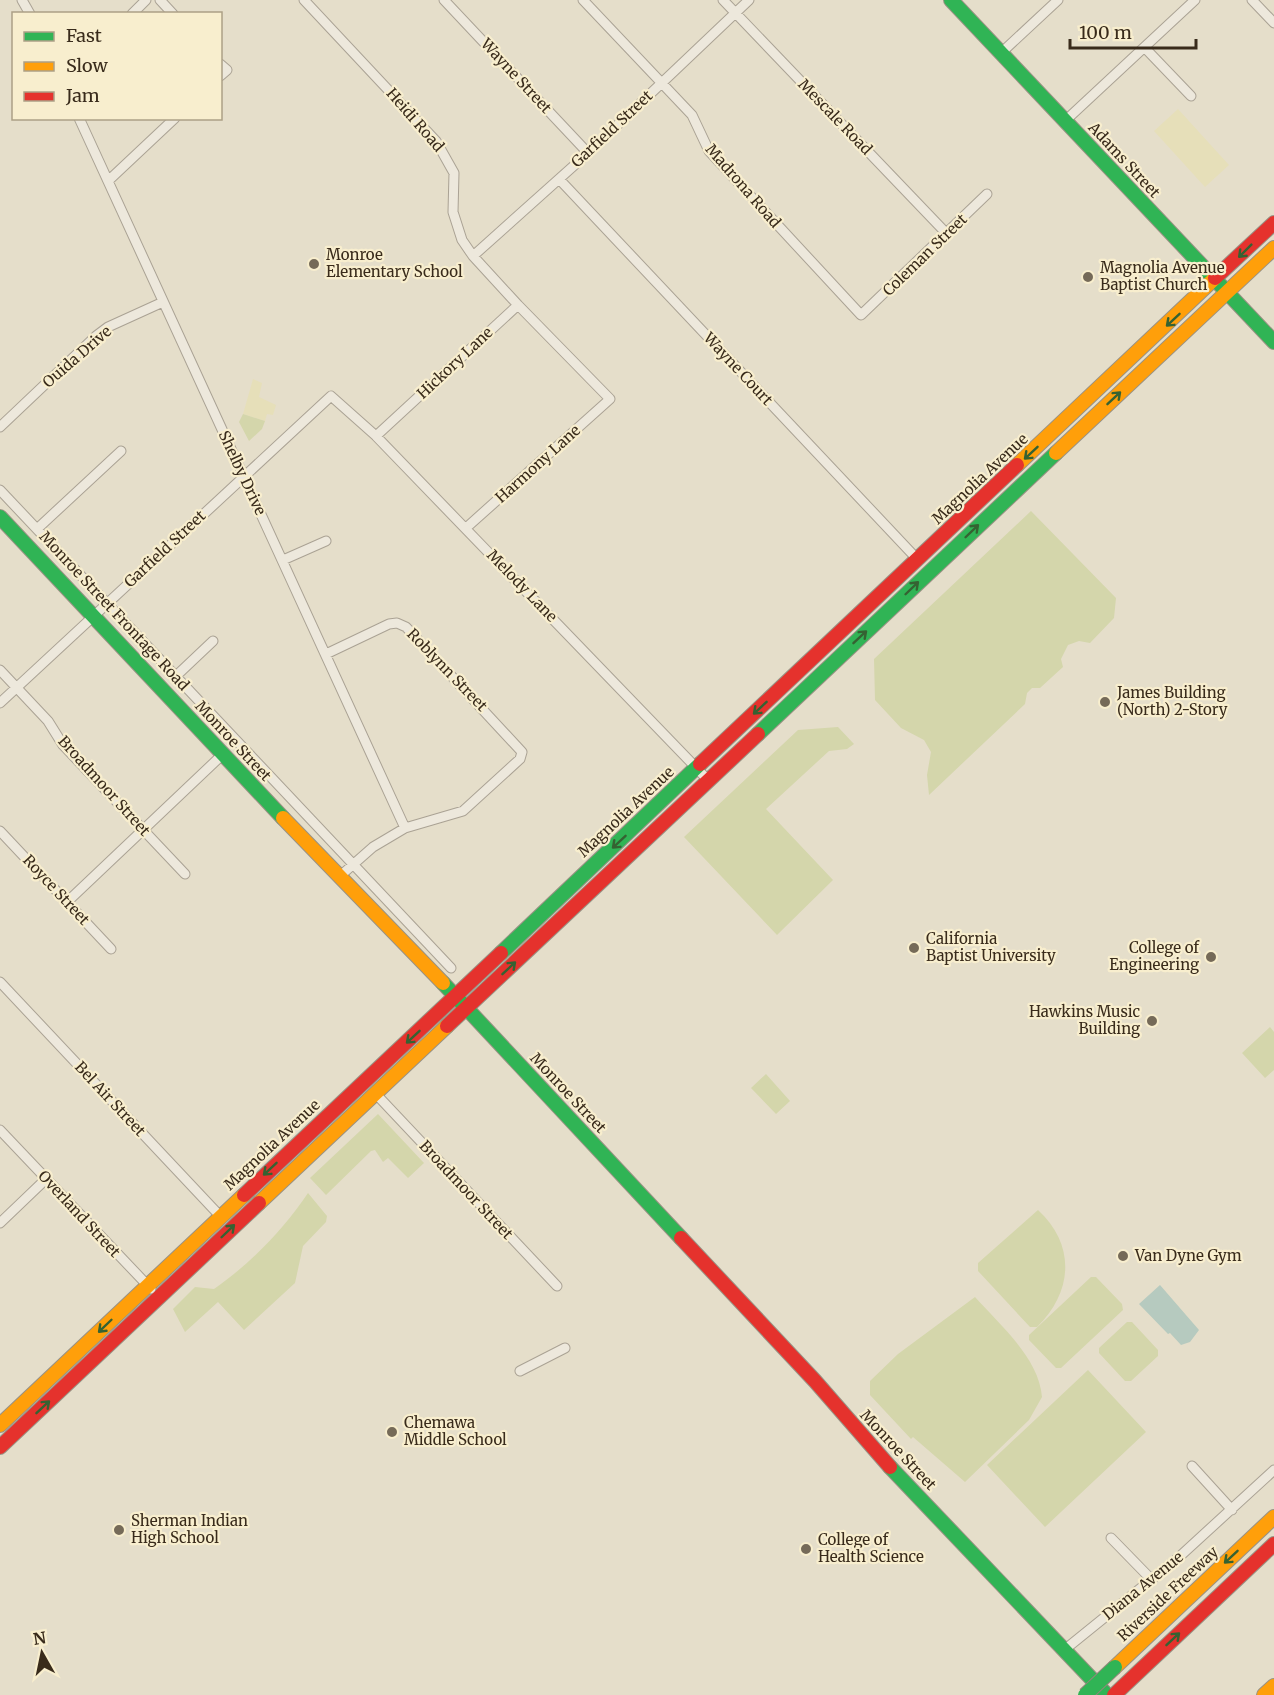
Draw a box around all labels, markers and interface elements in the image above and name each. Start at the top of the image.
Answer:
legend [12,12,222,120]
scale bar [1070,12,1196,50]
text: 100 m [1079,21,1132,44]
text: Fast [66,24,102,47]
street label: Wayne Street [476,34,556,117]
text: Slow [66,54,109,77]
street label: Mescale Road [794,75,876,159]
text: Jam [65,84,100,107]
street label: Heidi Road [383,84,448,155]
street label: Garfield Street [567,86,656,171]
street label: Adams Street [1084,117,1164,201]
street label: Madrona Road [702,140,785,232]
street label: Coleman Street [878,209,971,300]
one-way arrow [1238,244,1252,259]
place label: Monroe Elementary School [326,245,463,281]
marker: Monroe Elementary School [307,257,321,271]
place label: Magnolia Avenue Baptist Church [1100,258,1225,294]
marker: Magnolia Avenue Baptist Church [1081,270,1095,284]
one-way arrow [1166,313,1181,327]
street label: Ouida Drive [38,321,115,392]
street label: Hickory Lane [413,323,497,403]
street label: Wayne Court [699,328,777,409]
one-way arrow [1106,391,1121,405]
street label: Harmony Lane [491,420,584,507]
street label: Shelby Drive [215,427,270,518]
street label: Magnolia Avenue [928,429,1032,528]
one-way arrow [1024,446,1039,461]
street label: Garfield Street [120,506,209,591]
one-way arrow [964,525,979,539]
street label: Monroe Street Frontage Road [35,527,193,694]
street label: Melody Lane [483,546,562,626]
one-way arrow [905,581,920,595]
street label: Roblynn Street [403,624,492,715]
one-way arrow [852,630,867,644]
place label: James Building (North) 2-Story [1116,683,1228,719]
marker: James Building (North) 2-Story [1098,695,1112,709]
street label: Monroe Street [191,696,276,785]
one-way arrow [753,701,768,715]
street label: Broadmoor Street [54,732,154,840]
street label: Magnolia Avenue [574,762,678,861]
one-way arrow [611,835,626,849]
street label: Royce Street [19,851,94,929]
place label: California Baptist University [926,929,1056,965]
place label: College of Engineering [1109,938,1200,974]
marker: California Baptist University [907,941,921,955]
marker: College of Engineering [1204,950,1218,964]
one-way arrow [501,961,516,975]
place label: Hawkins Music Building [1029,1002,1140,1038]
marker: Hawkins Music Building [1145,1014,1159,1028]
one-way arrow [406,1029,421,1043]
street label: Monroe Street [526,1048,611,1137]
street label: Bel Air Street [71,1057,150,1140]
street label: Magnolia Avenue [220,1095,324,1194]
street label: Broadmoor Street [416,1136,517,1243]
one-way arrow [263,1162,278,1177]
street label: Overland Street [34,1166,125,1261]
one-way arrow [221,1224,236,1239]
place label: Van Dyne Gym [1134,1246,1242,1265]
marker: Van Dyne Gym [1116,1249,1130,1263]
one-way arrow [97,1319,112,1333]
one-way arrow [35,1400,50,1414]
street label: Monroe Street [856,1405,941,1494]
place label: Chemawa Middle School [404,1413,507,1449]
marker: Chemawa Middle School [385,1425,399,1439]
place label: Sherman Indian High School [131,1511,248,1547]
marker: Sherman Indian High School [112,1523,126,1537]
place label: College of Health Science [818,1530,924,1566]
marker: College of Health Science [799,1542,813,1556]
street label: Riverside Freeway [1113,1542,1222,1645]
street label: Diana Avenue [1098,1547,1187,1624]
one-way arrow [1224,1550,1239,1564]
north arrow [12,1623,72,1683]
text: N [32,1627,48,1649]
one-way arrow [1165,1632,1180,1647]

